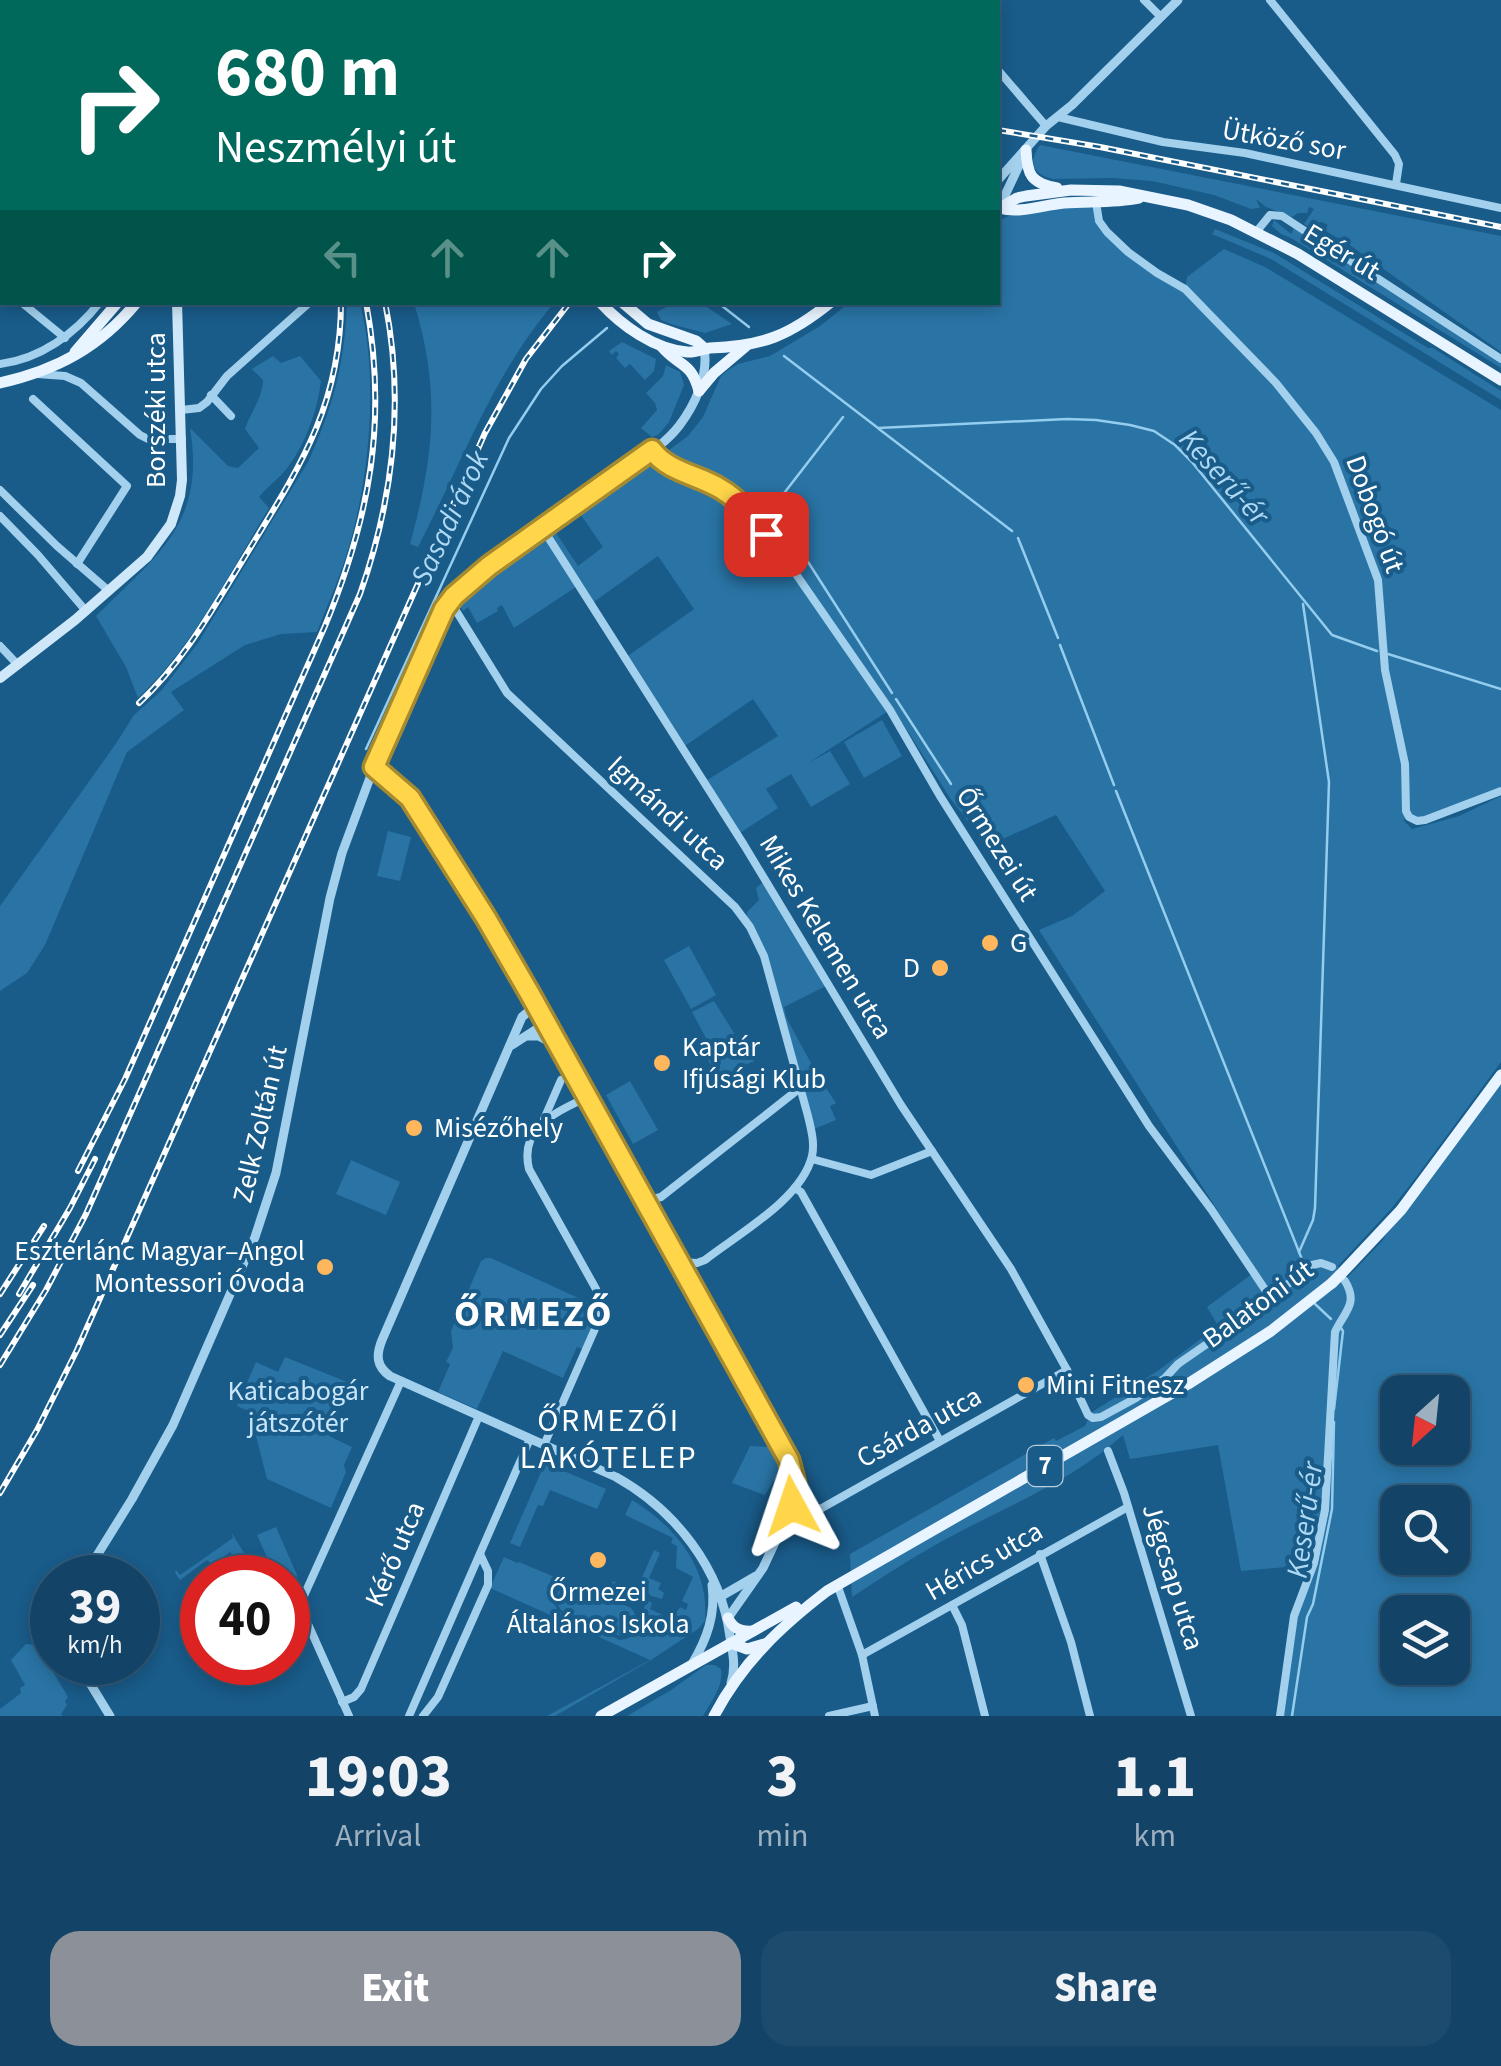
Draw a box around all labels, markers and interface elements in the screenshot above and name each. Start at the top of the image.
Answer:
text: 680 m [215,23,400,123]
icon: right [50,40,180,170]
street label: Ütköző sor [1219,109,1349,171]
text: Neszmélyi út [215,116,456,180]
street label: Egér út [1296,214,1388,291]
icon: left [315,230,370,285]
icon: ahead [420,230,475,285]
icon: ahead [525,230,580,285]
icon: right [630,230,685,285]
street label: Borszéki utca [136,332,176,488]
water label: Keserű-ér [1169,419,1280,536]
water label: Sasadi árok [400,443,500,592]
street label: Dobogó út [1335,450,1415,579]
pin [724,492,809,577]
icon: arrive [739,507,794,562]
street label: Igmándi utca [598,746,738,880]
street label: Őrmezei út [946,779,1048,909]
street label: Mikes Kelemen utca [749,827,903,1047]
place label: G [1010,923,1027,963]
marker: G [979,932,1001,954]
place label: D [903,948,920,988]
marker: D [929,957,951,979]
place label: Kaptár Ifjúsági Klub [682,1027,826,1099]
street label: Zelk Zoltán út [222,1041,298,1207]
marker: Kaptár Ifjúsági Klub [651,1052,673,1074]
place label: Misézőhely [434,1108,563,1148]
marker: Misézőhely [403,1117,425,1139]
place label: Eszterlánc Magyar–Angol Montessori Óvoda [14,1231,305,1303]
street label: Balatoni út [1194,1250,1322,1358]
marker: Eszterlánc Magyar–Angol Montessori Óvoda [314,1256,336,1278]
district label: ŐRMEZŐ [454,1287,614,1341]
place label: Mini Fitnesz [1046,1365,1184,1405]
park label: Katicabogár játszótér [227,1371,369,1443]
marker: Mini Fitnesz [1015,1374,1037,1396]
north arrow [1380,1375,1470,1465]
map controls [1380,1375,1470,1685]
street label: Csárda utca [849,1376,989,1478]
district label: ŐRMEZŐI LAKÓTELEP [520,1398,698,1481]
road number: 7 [1028,1446,1062,1486]
position arrow [740,1454,844,1558]
water label: Keserű-ér [1276,1457,1335,1581]
button: search [1380,1485,1470,1575]
street label: Kérő utca [355,1495,435,1613]
street label: Jégcsap utca [1132,1499,1214,1655]
street label: Hérics utca [918,1511,1050,1611]
marker: Őrmezei Általános Iskola [587,1549,609,1571]
speed limit sign: 40 [180,1555,310,1685]
text: 39 [69,1572,121,1643]
place label: Őrmezei Általános Iskola [506,1572,690,1644]
button: layers [1380,1595,1470,1685]
text: km/h [67,1627,123,1663]
text: 19:03 [305,1735,452,1820]
text: 3 [767,1735,799,1820]
text: 1.1 [1113,1735,1196,1820]
text: Arrival [335,1813,421,1859]
text: min [757,1813,808,1859]
text: km [1134,1813,1176,1859]
button: Exit [50,1931,741,2046]
button: Share [761,1931,1451,2046]

